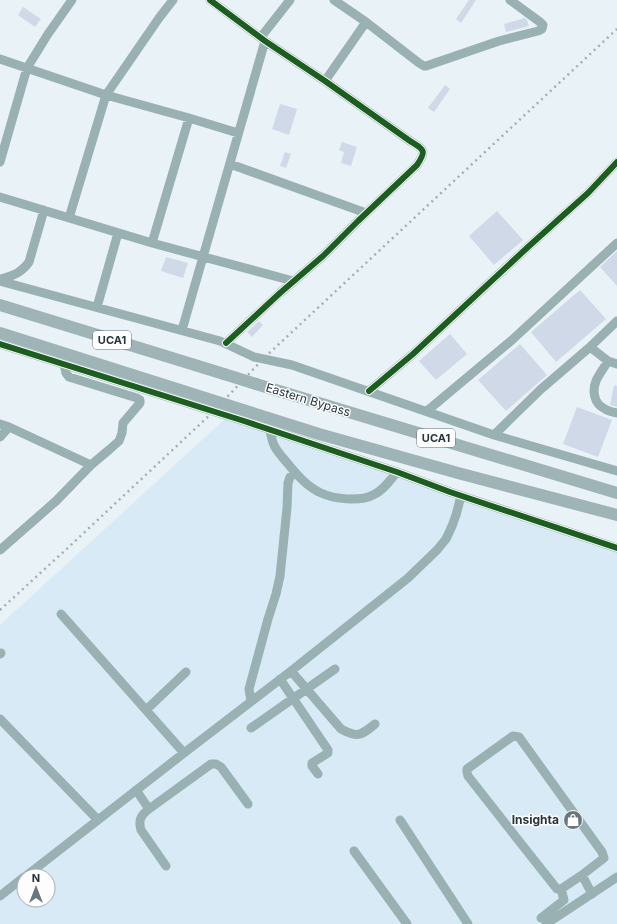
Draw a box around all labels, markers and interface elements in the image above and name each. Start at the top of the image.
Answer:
road number: UCA1 [93,331,131,349]
street label: Eastern Bypass [264,380,352,420]
road number: UCA1 [417,429,455,447]
shop icon: Insighta [562,809,584,831]
place label: Insighta [512,812,559,827]
north arrow [16,868,56,908]
text: N [32,871,40,885]

